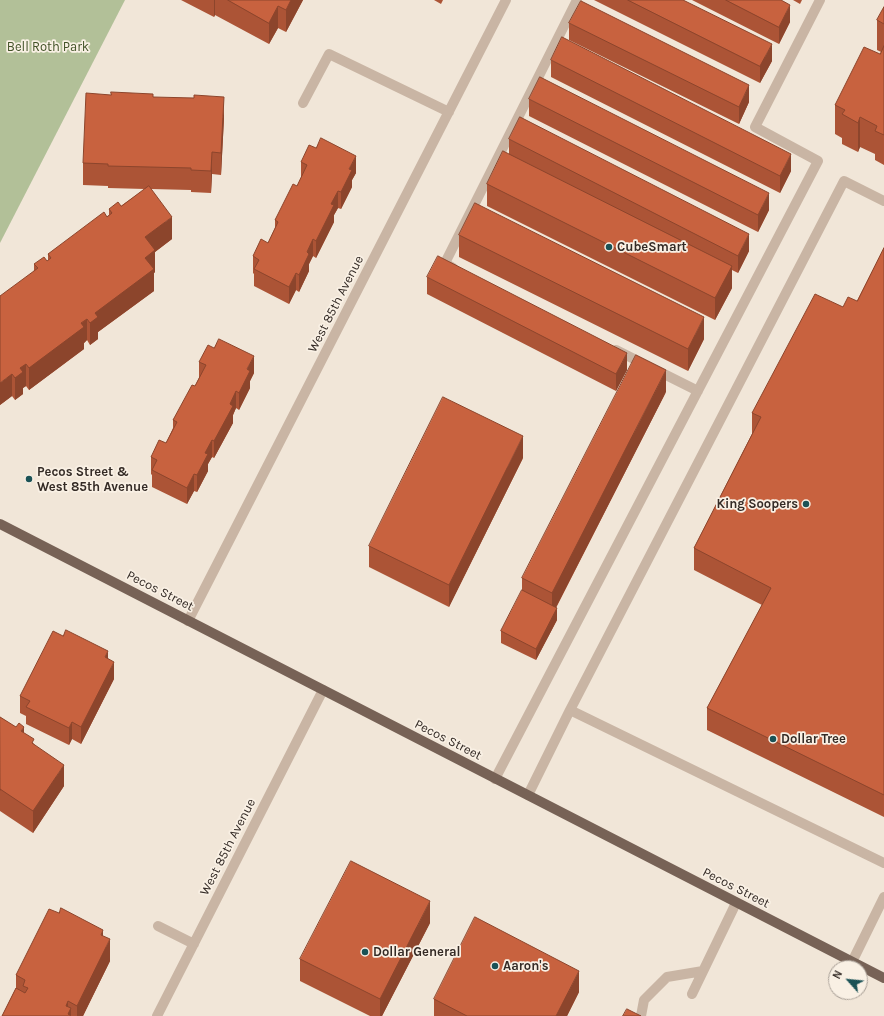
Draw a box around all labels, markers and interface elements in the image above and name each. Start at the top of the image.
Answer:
park label: Bell Roth Park [7,39,89,55]
place label: CubeSmart [617,239,687,255]
marker: CubeSmart [604,242,614,252]
street label: West 85th Avenue [305,253,367,355]
place label: Pecos Street & West 85th Avenue [37,464,148,495]
marker: Pecos Street & West 85th Avenue [24,474,34,484]
place label: King Soopers [716,496,798,512]
marker: King Soopers [801,499,811,509]
street label: Pecos Street [124,567,196,615]
street label: Pecos Street [412,716,484,764]
place label: Dollar Tree [781,731,846,747]
marker: Dollar Tree [768,734,778,744]
street label: West 85th Avenue [197,796,259,898]
street label: Pecos Street [700,864,772,912]
place label: Dollar General [373,944,461,960]
marker: Dollar General [360,947,370,957]
place label: Aaron's [503,958,548,974]
north arrow [828,960,868,1000]
marker: Aaron's [490,961,500,971]
text: N [830,968,845,981]

